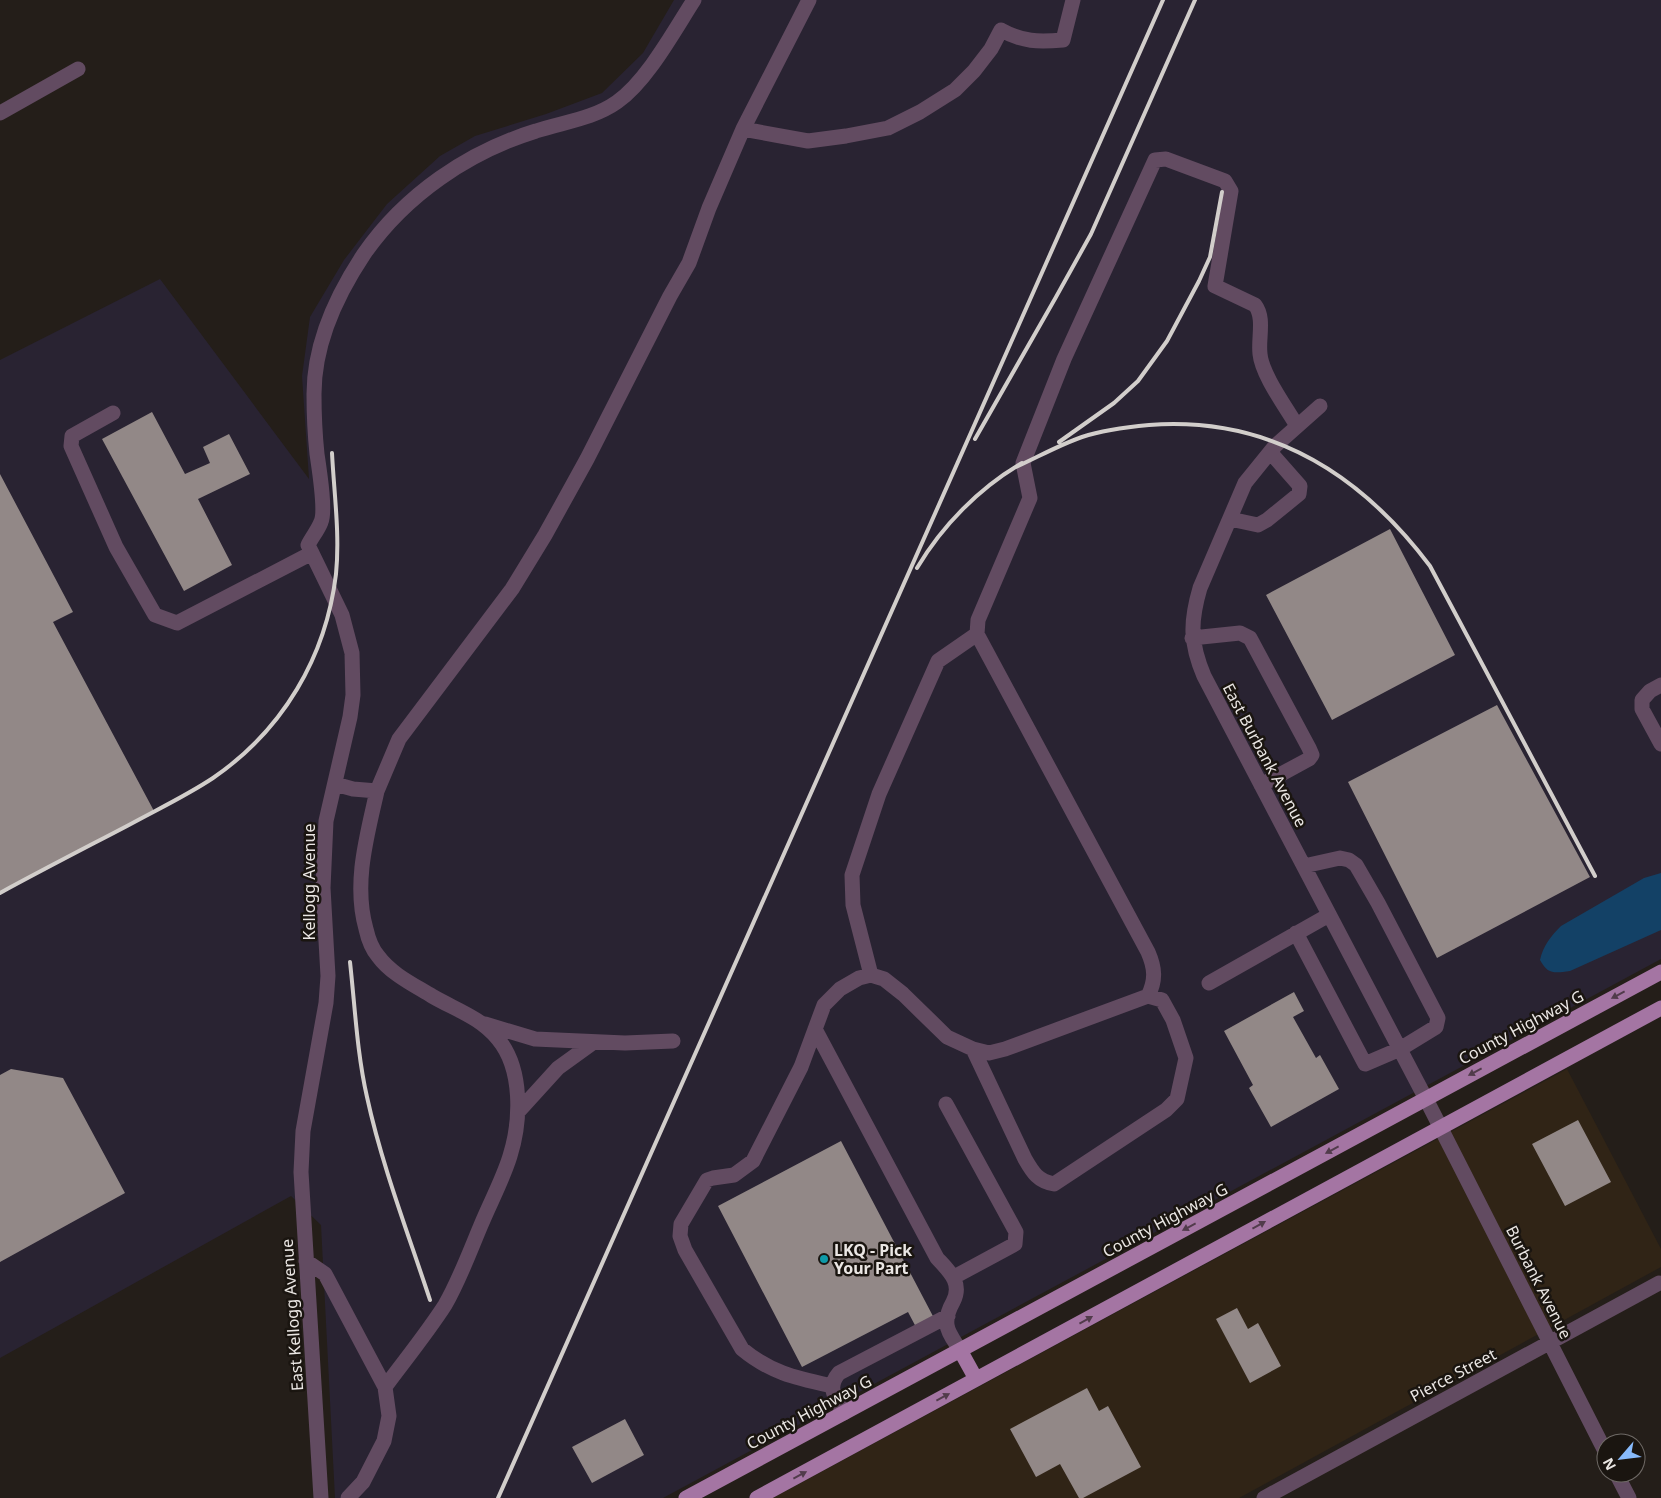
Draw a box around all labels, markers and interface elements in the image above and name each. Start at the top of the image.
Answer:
street label: East Burbank Avenue [1218,679,1312,831]
street label: Kellogg Avenue [298,824,320,940]
street label: County Highway G [1455,985,1587,1069]
one-way arrow [1611,991,1625,999]
one-way arrow [1469,1068,1482,1077]
one-way arrow [1326,1145,1339,1154]
street label: County Highway G [1099,1178,1231,1262]
one-way arrow [1253,1221,1266,1230]
one-way arrow [1182,1222,1196,1231]
street label: Burbank Avenue [1501,1222,1577,1342]
street label: East Kellogg Avenue [276,1238,308,1392]
place label: LKQ - Pick Your Part [834,1239,912,1279]
marker: LKQ - Pick Your Part [818,1253,830,1265]
one-way arrow [1078,1316,1093,1324]
street label: Pierce Street [1406,1343,1500,1407]
street label: County Highway G [743,1370,875,1454]
one-way arrow [936,1393,950,1401]
north arrow [1596,1433,1646,1483]
text: N [1598,1455,1620,1474]
one-way arrow [793,1471,807,1479]

